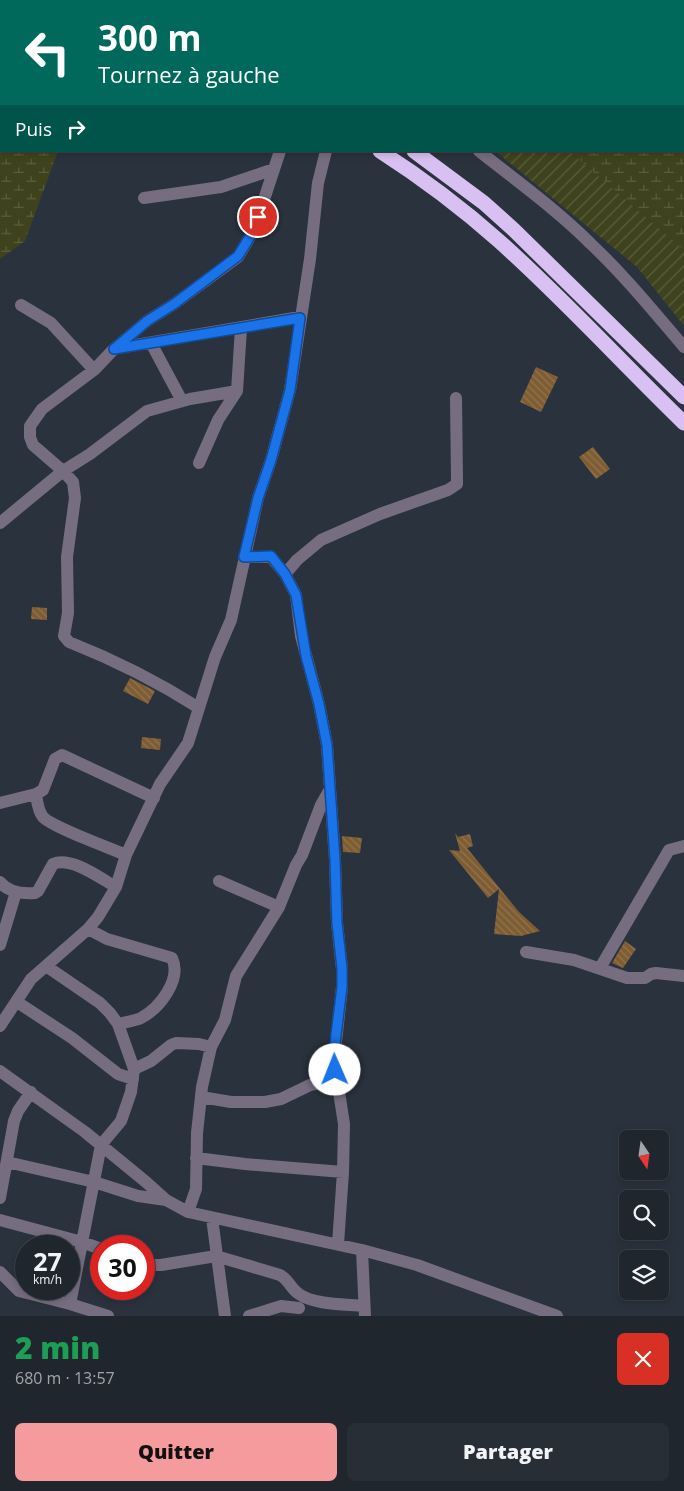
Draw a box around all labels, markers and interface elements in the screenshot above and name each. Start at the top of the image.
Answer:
text: 300 m [98,14,202,61]
icon: left [15,20,80,85]
text: Tournez à gauche [98,59,280,89]
icon: right [62,115,90,143]
text: Puis [15,116,52,142]
pin [237,196,279,238]
icon: arrive [244,203,272,231]
position arrow [308,1043,360,1095]
north arrow [619,1130,669,1180]
map controls [619,1130,669,1300]
button: search [619,1190,669,1240]
speed limit sign: 30 [90,1235,155,1300]
text: 27 [33,1244,62,1278]
button: layers [619,1250,669,1300]
text: km/h [33,1271,62,1288]
text: 2 min [15,1327,100,1368]
button: close [617,1333,669,1385]
text: 680 m · 13:57 [15,1367,115,1389]
button: Quitter [15,1423,337,1481]
button: Partager [347,1423,669,1481]

